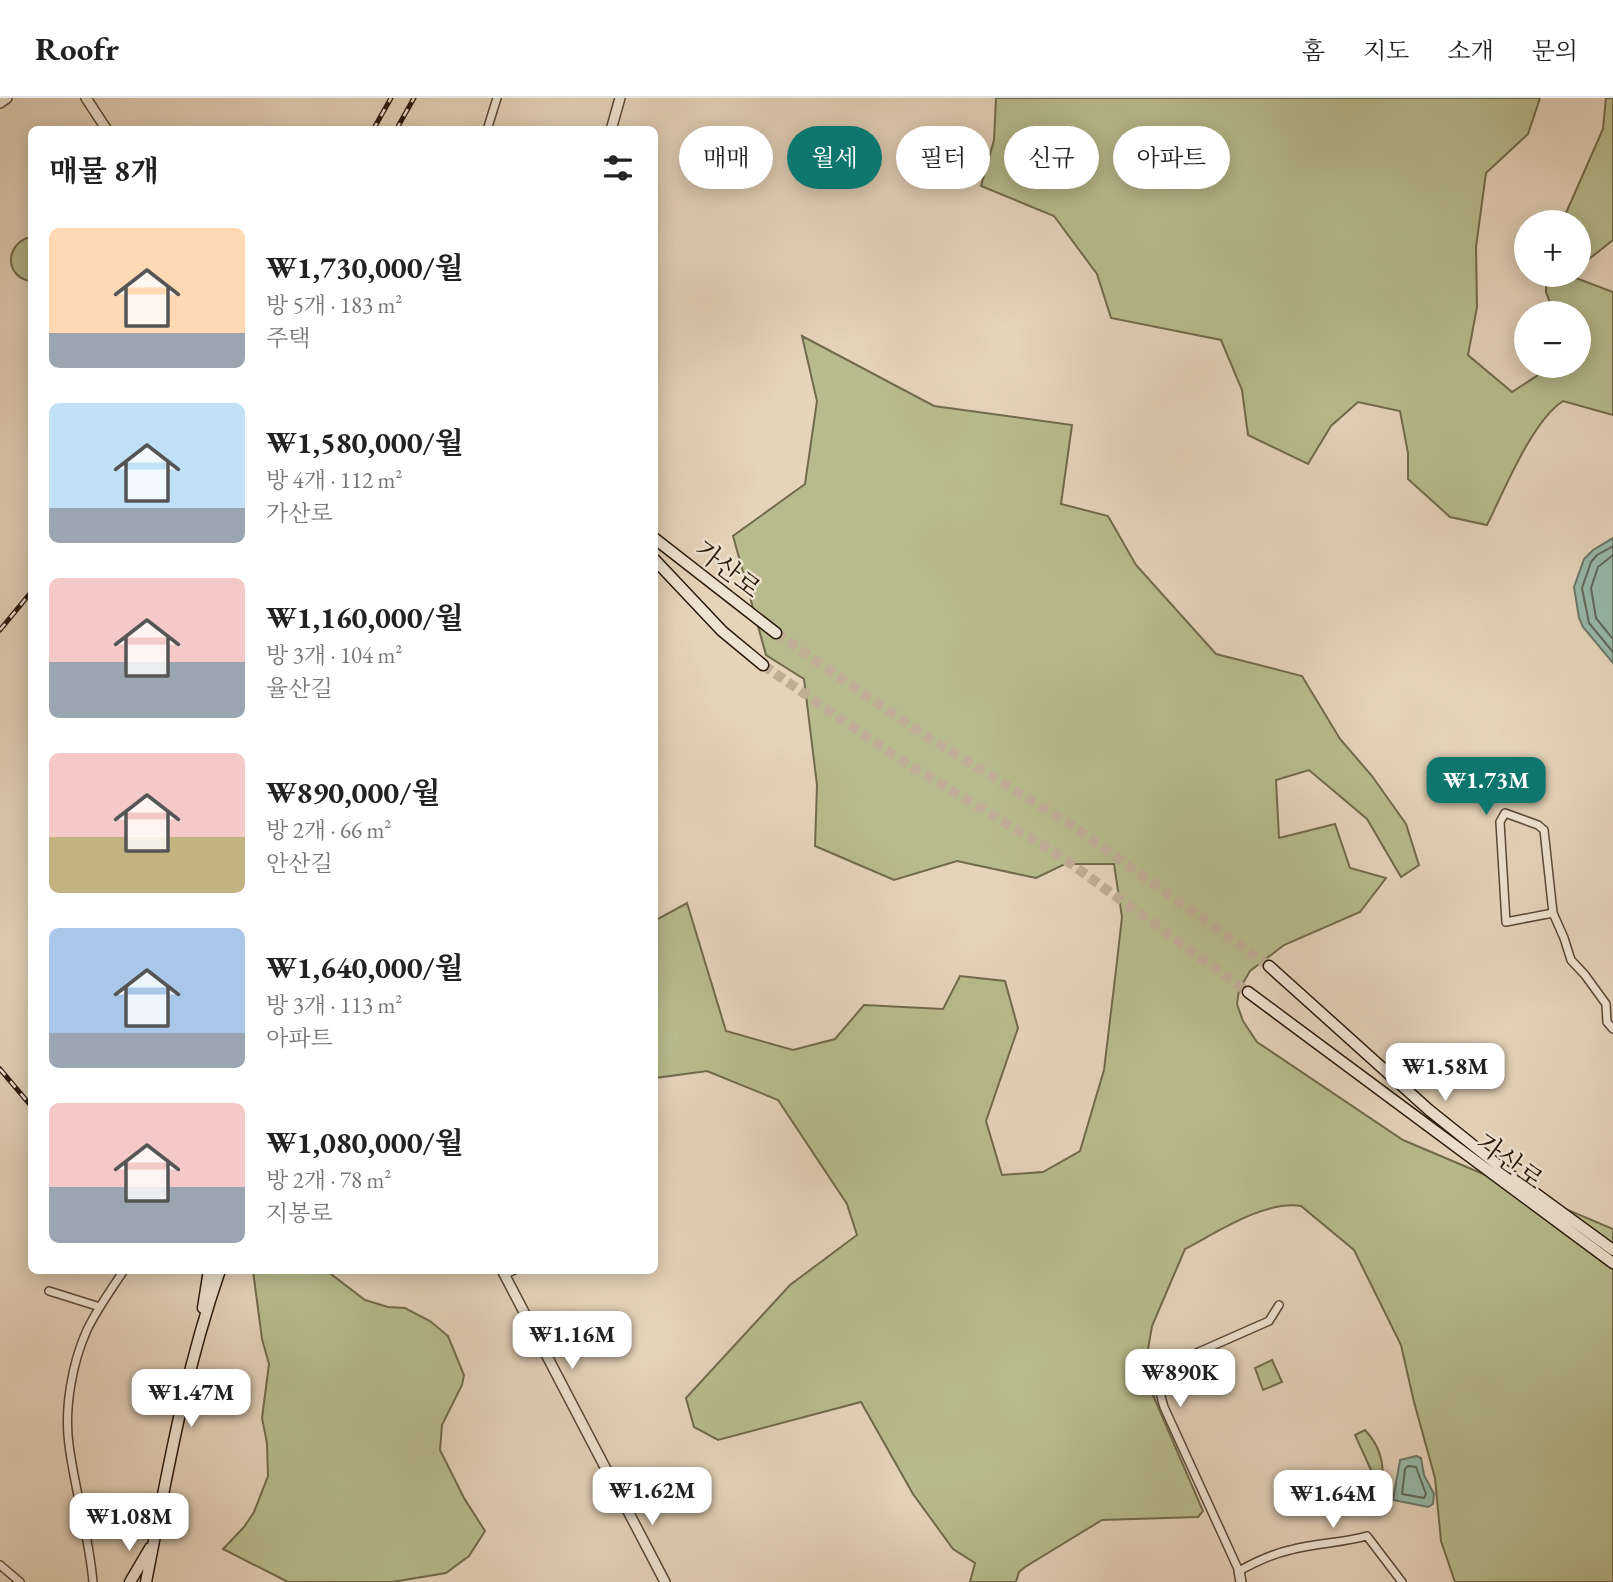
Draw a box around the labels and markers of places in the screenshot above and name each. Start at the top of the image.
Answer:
pin: ₩1.73M [1429,758,1543,817]
pin: ₩1.58M [1388,1044,1502,1103]
pin: ₩1.16M [515,1312,629,1371]
pin: ₩890K [1131,1350,1229,1409]
pin: ₩1.47M [134,1370,248,1429]
pin: ₩1.62M [595,1468,709,1527]
pin: ₩1.64M [1276,1470,1390,1530]
pin: ₩1.08M [72,1494,186,1553]

